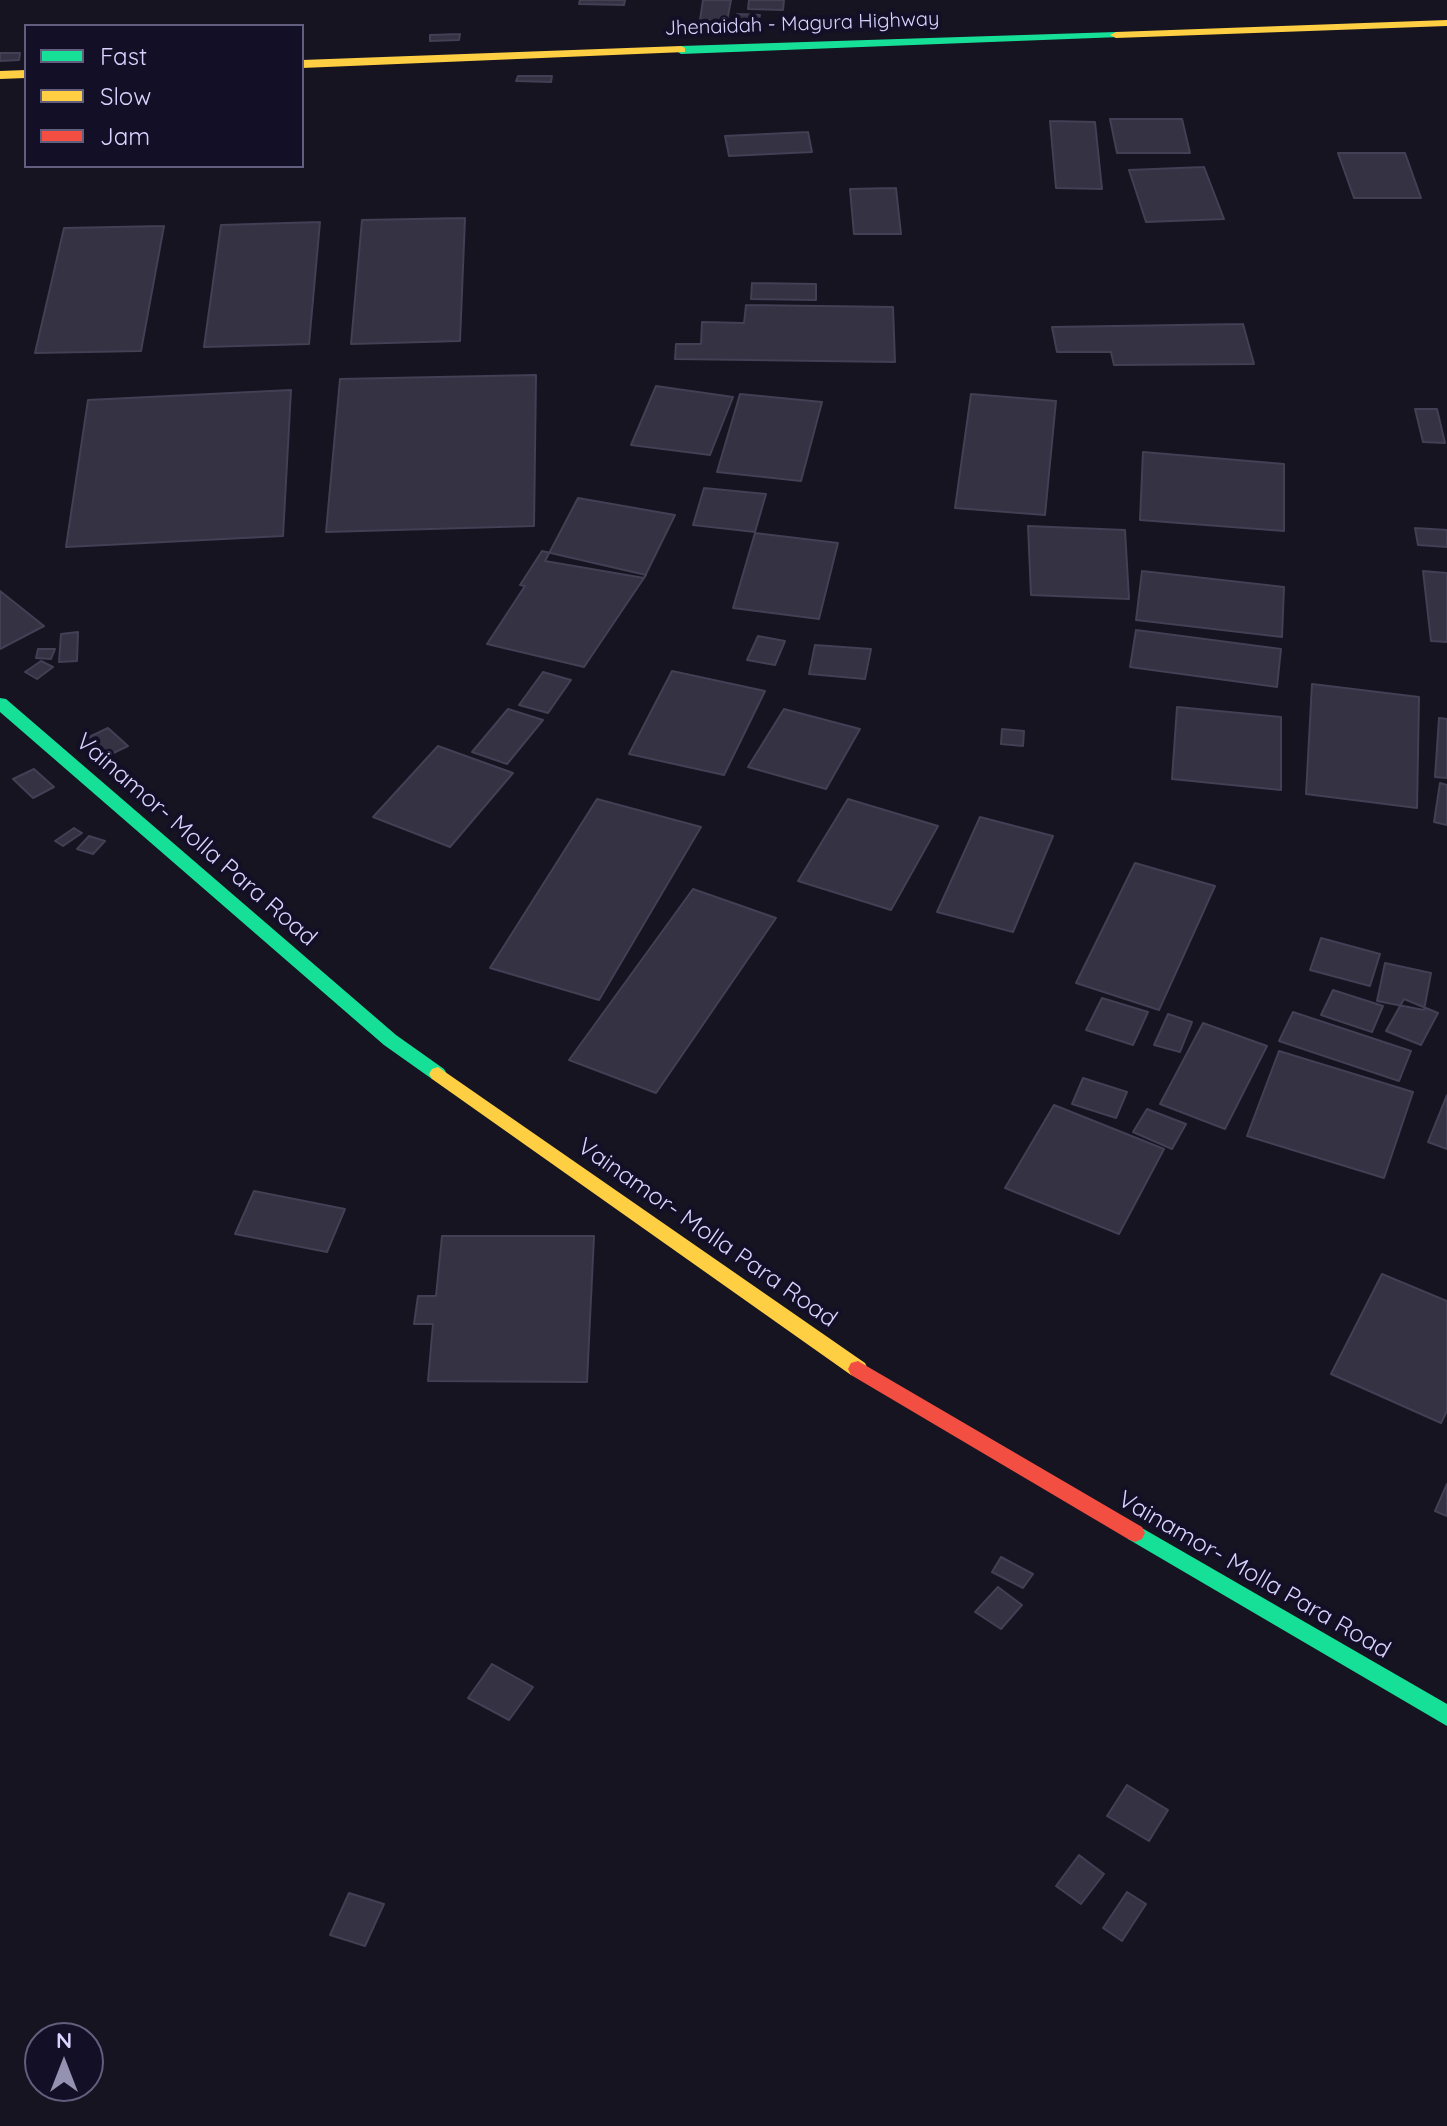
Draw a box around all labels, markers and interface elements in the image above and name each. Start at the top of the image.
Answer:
street label: Jhenaidah - Magura Highway [664,7,940,41]
legend [24,24,304,168]
text: Fast [100,41,147,71]
text: Slow [100,81,151,111]
text: Jam [100,121,150,151]
street label: Vainamor- Molla Para Road [70,727,322,953]
street label: Vainamor- Molla Para Road [572,1132,842,1334]
street label: Vainamor- Molla Para Road [1113,1485,1395,1665]
north arrow [24,2022,104,2102]
text: N [56,2026,72,2054]

